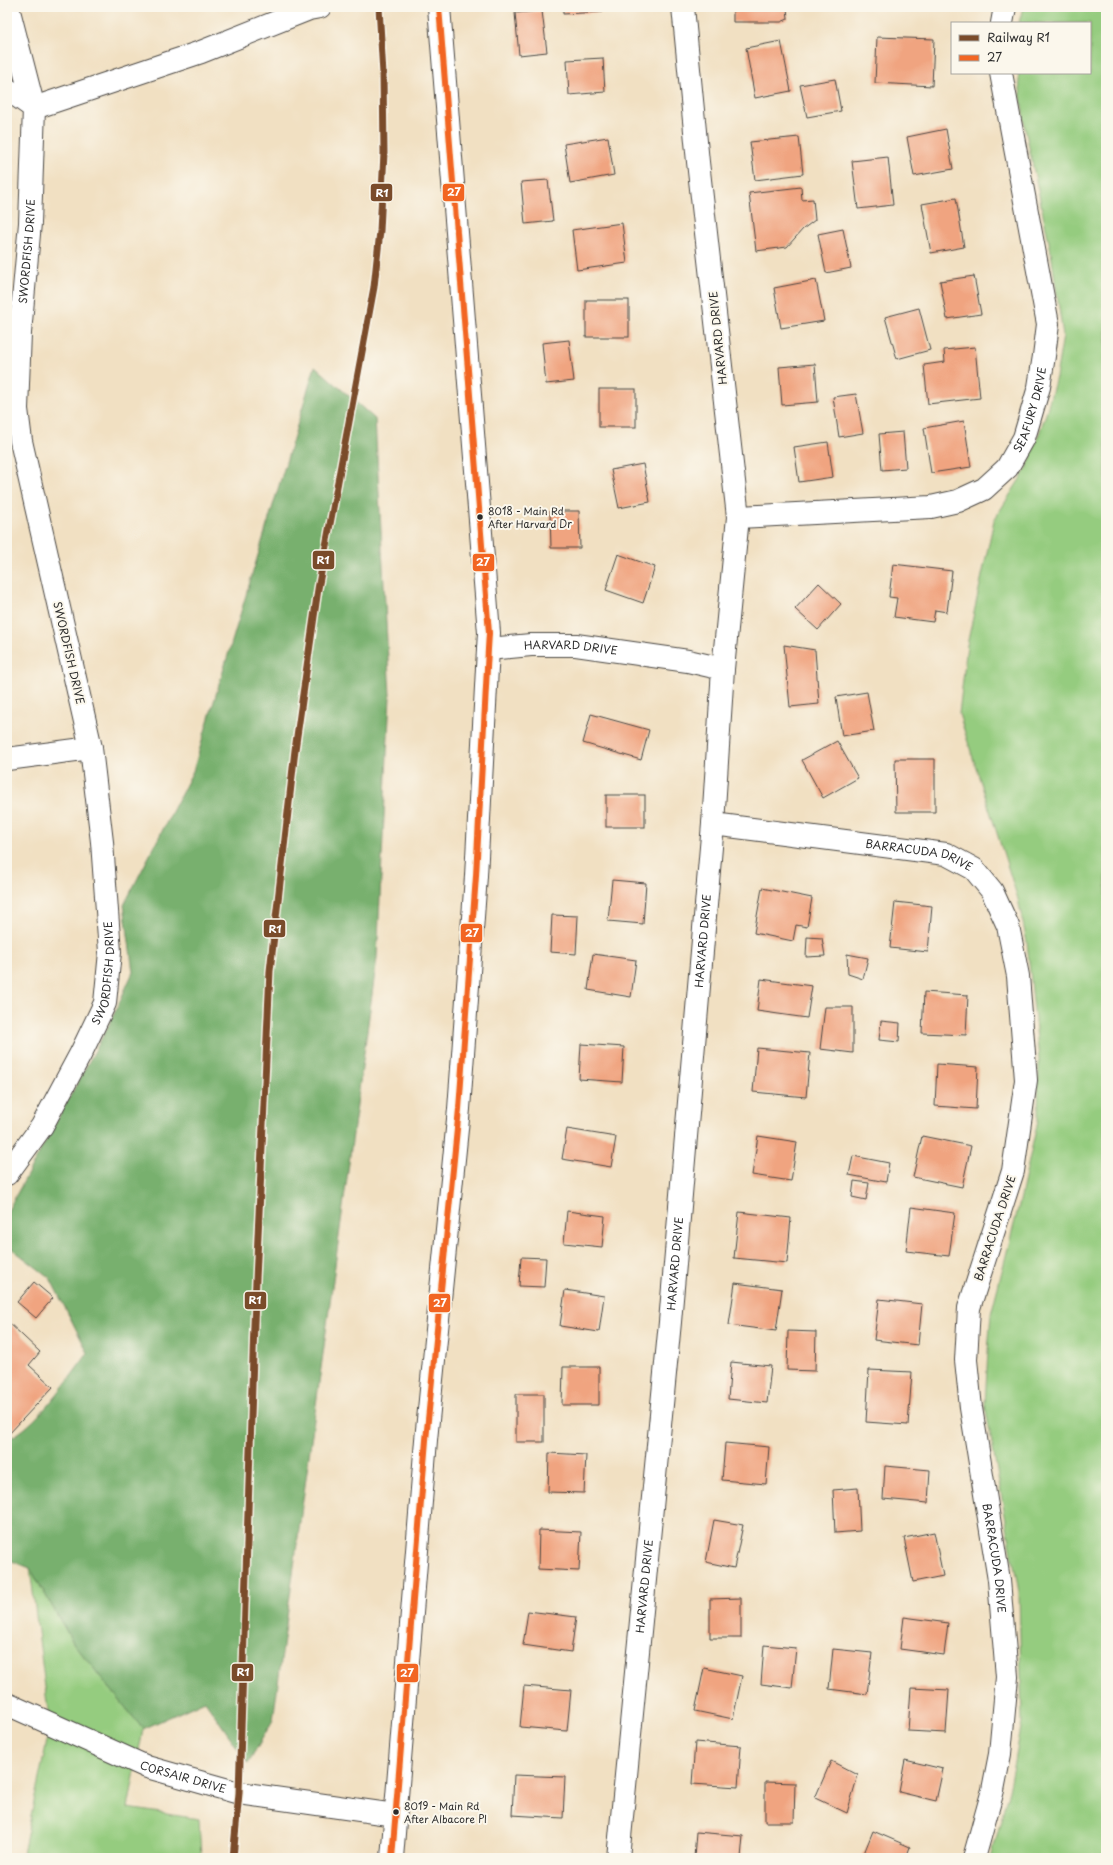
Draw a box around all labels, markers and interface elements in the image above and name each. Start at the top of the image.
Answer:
legend [951,22,1091,74]
text: Railway R1 [987,28,1050,46]
text: 27 [987,48,1002,66]
line badge: R1 [370,183,393,202]
line badge: 27 [442,183,465,202]
text: 27 [447,183,462,200]
text: R1 [376,184,388,201]
street label: SWORDFISH DRIVE [14,198,39,304]
street label: HARVARD DRIVE [704,290,731,386]
street label: SEAFURY DRIVE [1008,366,1050,456]
place label: 8018 - Main Rd After Harvard Dr [488,503,572,531]
marker: 8018 - Main Rd After Harvard Dr [475,512,485,522]
line badge: R1 [312,550,335,570]
text: R1 [317,551,329,568]
line badge: 27 [472,553,495,572]
text: 27 [476,553,491,570]
street label: SWORDFISH DRIVE [49,600,90,706]
street label: HARVARD DRIVE [523,636,619,659]
street label: BARRACUDA DRIVE [865,835,976,875]
street label: HARVARD DRIVE [690,893,715,988]
line badge: R1 [263,919,286,938]
text: R1 [269,920,281,937]
street label: SWORDFISH DRIVE [87,921,118,1027]
line badge: 27 [460,923,483,943]
text: 27 [465,924,480,941]
street label: BARRACUDA DRIVE [969,1173,1020,1283]
street label: HARVARD DRIVE [662,1216,687,1311]
line badge: R1 [244,1291,267,1310]
text: R1 [249,1291,261,1308]
line badge: 27 [428,1293,451,1313]
text: 27 [433,1294,448,1311]
street label: BARRACUDA DRIVE [979,1502,1011,1614]
street label: HARVARD DRIVE [631,1539,657,1634]
line badge: R1 [231,1663,254,1682]
text: R1 [237,1663,249,1680]
line badge: 27 [396,1663,419,1683]
text: 27 [400,1664,415,1681]
street label: CORSAIR DRIVE [137,1756,228,1797]
place label: 8019 - Main Rd After Albacore Pl [404,1798,487,1826]
marker: 8019 - Main Rd After Albacore Pl [391,1807,401,1817]

